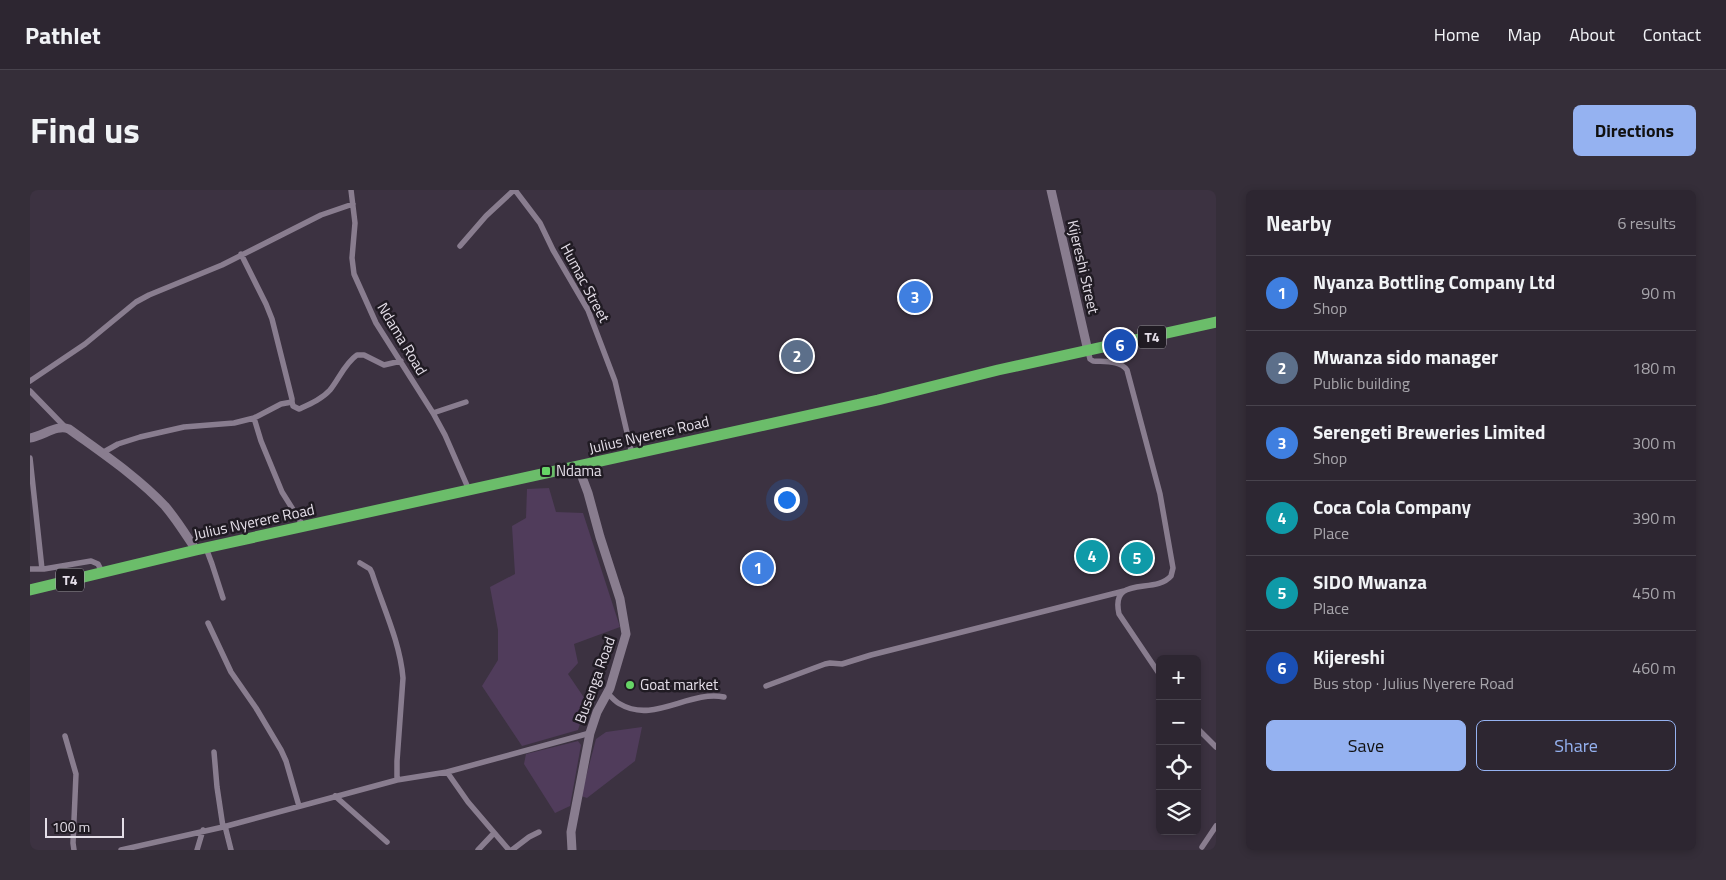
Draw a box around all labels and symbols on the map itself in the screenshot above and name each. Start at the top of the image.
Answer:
street label: Kijereshi Street [1062,218,1106,317]
street label: Humac Street [555,239,616,327]
pin: 3 [899,278,931,316]
street label: Ndama Road [372,298,433,380]
pin: 6 [1104,326,1136,364]
road number: T4 [1138,326,1166,348]
pin: 2 [781,337,813,375]
street label: Julius Nyerere Road [586,409,711,460]
place label: Ndama [556,459,602,482]
marker: Ndama [540,465,552,477]
your location [774,487,800,513]
street label: Julius Nyerere Road [191,497,317,546]
pin: 4 [1076,537,1108,575]
pin: 5 [1121,539,1153,577]
pin: 1 [742,549,774,587]
road number: T4 [56,568,84,592]
street label: Busenga Road [568,633,621,726]
place label: Goat market [640,673,719,696]
marker: Goat market [624,679,636,691]
scale bar [45,815,124,838]

